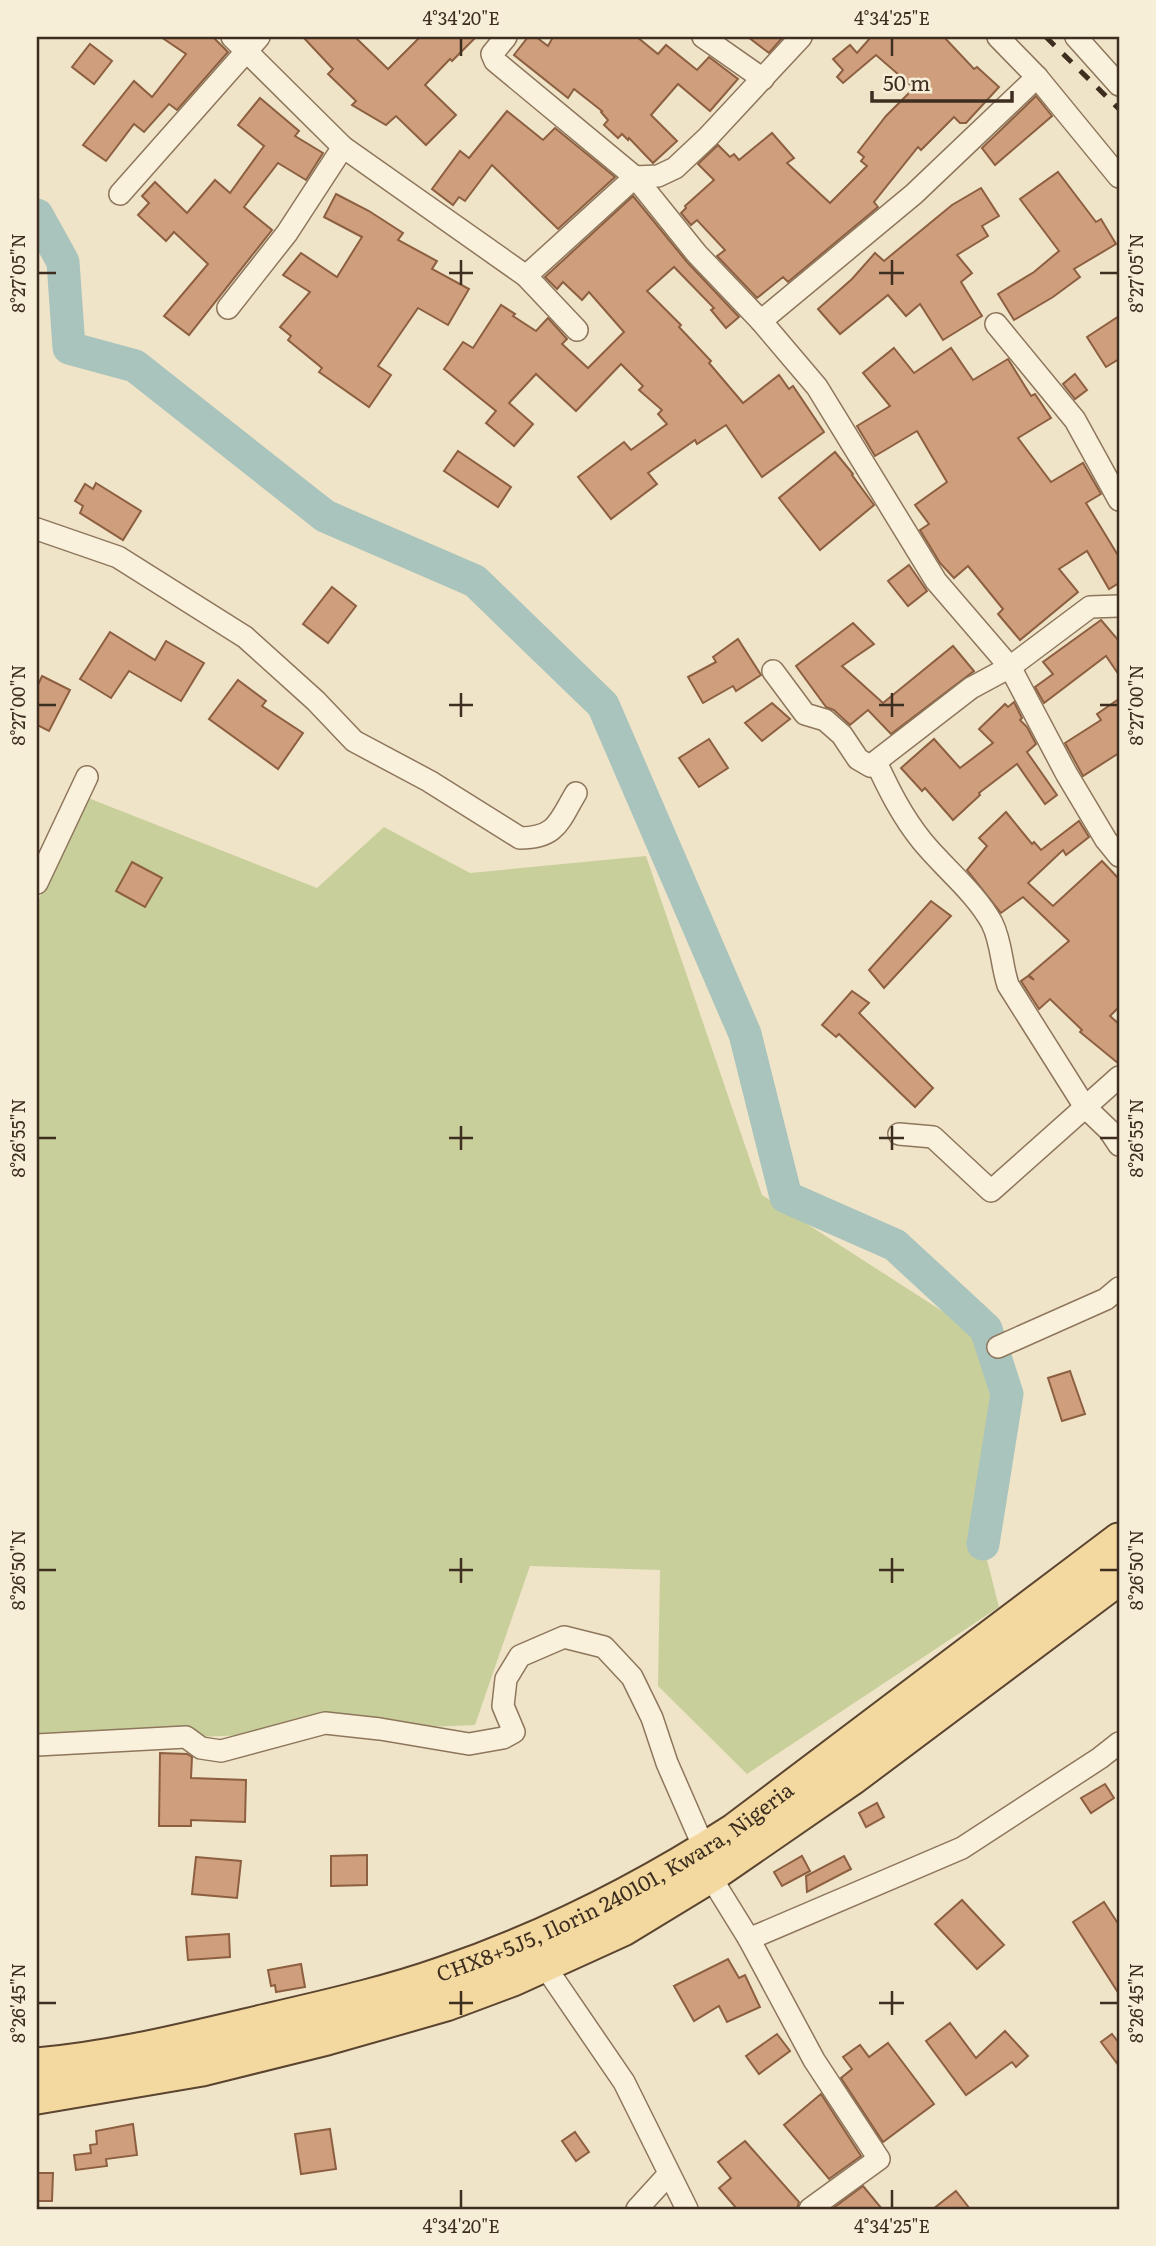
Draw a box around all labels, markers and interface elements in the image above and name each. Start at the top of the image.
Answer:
text: 4°34'20"E [422,4,500,31]
text: 4°34'25"E [854,4,930,31]
scale bar [872,60,1012,104]
text: 50 m [883,66,930,97]
text: 8°27'05"N [4,233,31,313]
text: 8°27'05"N [1122,233,1149,313]
text: 8°27'00"N [4,665,31,745]
text: 8°27'00"N [1122,665,1149,745]
text: 8°26'55"N [4,1098,31,1178]
text: 8°26'55"N [1122,1098,1149,1178]
text: 8°26'50"N [4,1530,31,1610]
text: 8°26'50"N [1122,1530,1149,1610]
street label: CHX8+5J5, Ilorin 240101, Kwara, Nigeria [431,1773,799,1988]
text: 8°26'45"N [4,1963,31,2043]
text: 8°26'45"N [1122,1963,1149,2043]
text: 4°34'20"E [422,2212,500,2239]
text: 4°34'25"E [854,2212,930,2239]

